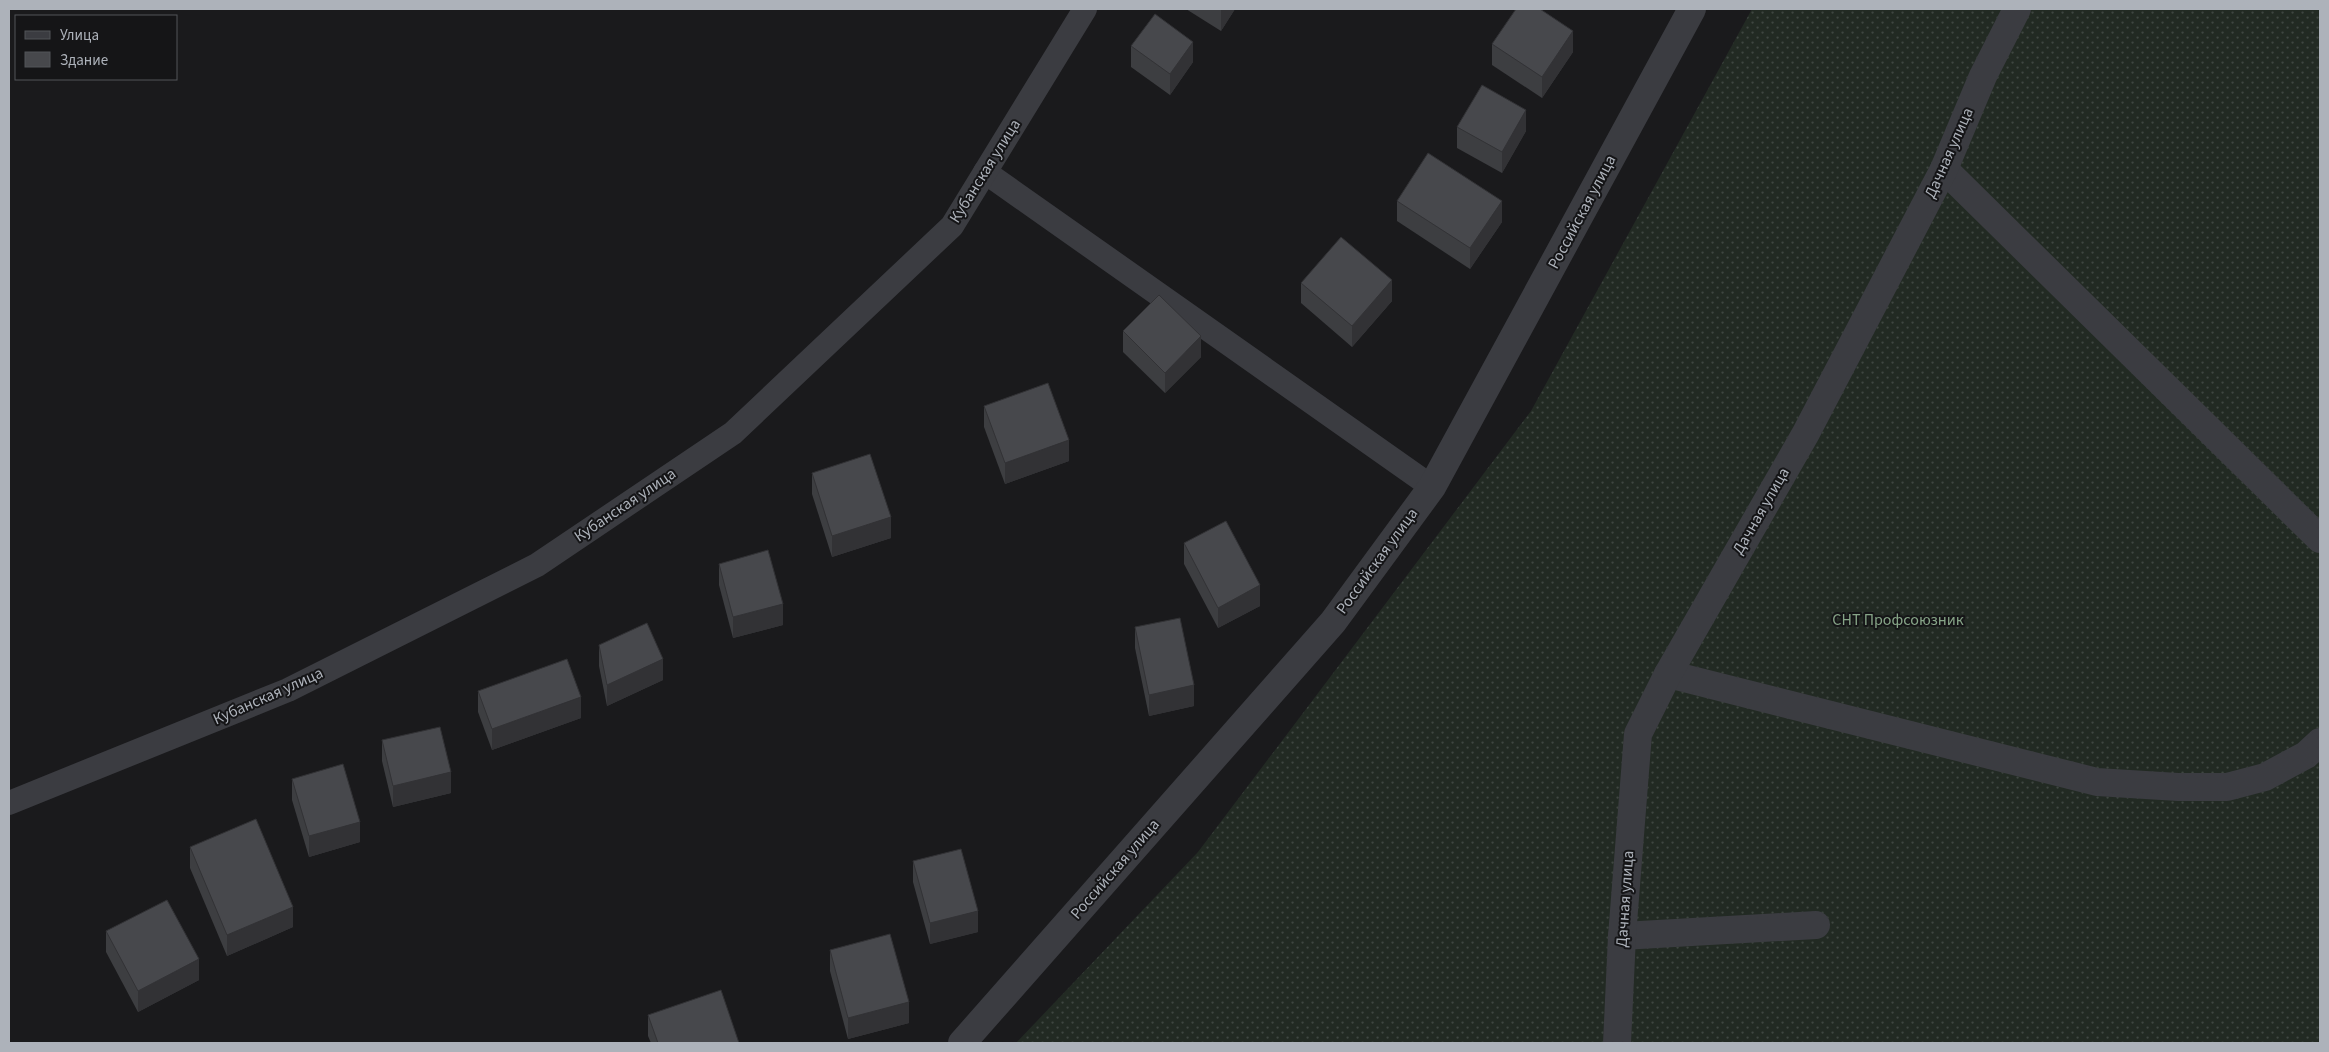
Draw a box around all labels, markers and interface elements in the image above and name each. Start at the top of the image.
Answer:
legend [15,15,178,80]
text: Улица [60,25,99,46]
text: Здание [60,50,108,71]
street label: Дачная улица [1919,104,1979,202]
street label: Кубанская улица [944,115,1026,227]
street label: Российская улица [1543,151,1621,273]
street label: Кубанская улица [570,463,680,547]
street label: Дачная улица [1727,463,1795,559]
street label: Российская улица [1331,503,1423,619]
park label: СНТ Профсоюзник [1832,609,1964,631]
street label: Кубанская улица [209,662,327,730]
street label: Российская улица [1065,814,1165,924]
street label: Дачная улица [1611,850,1639,948]

